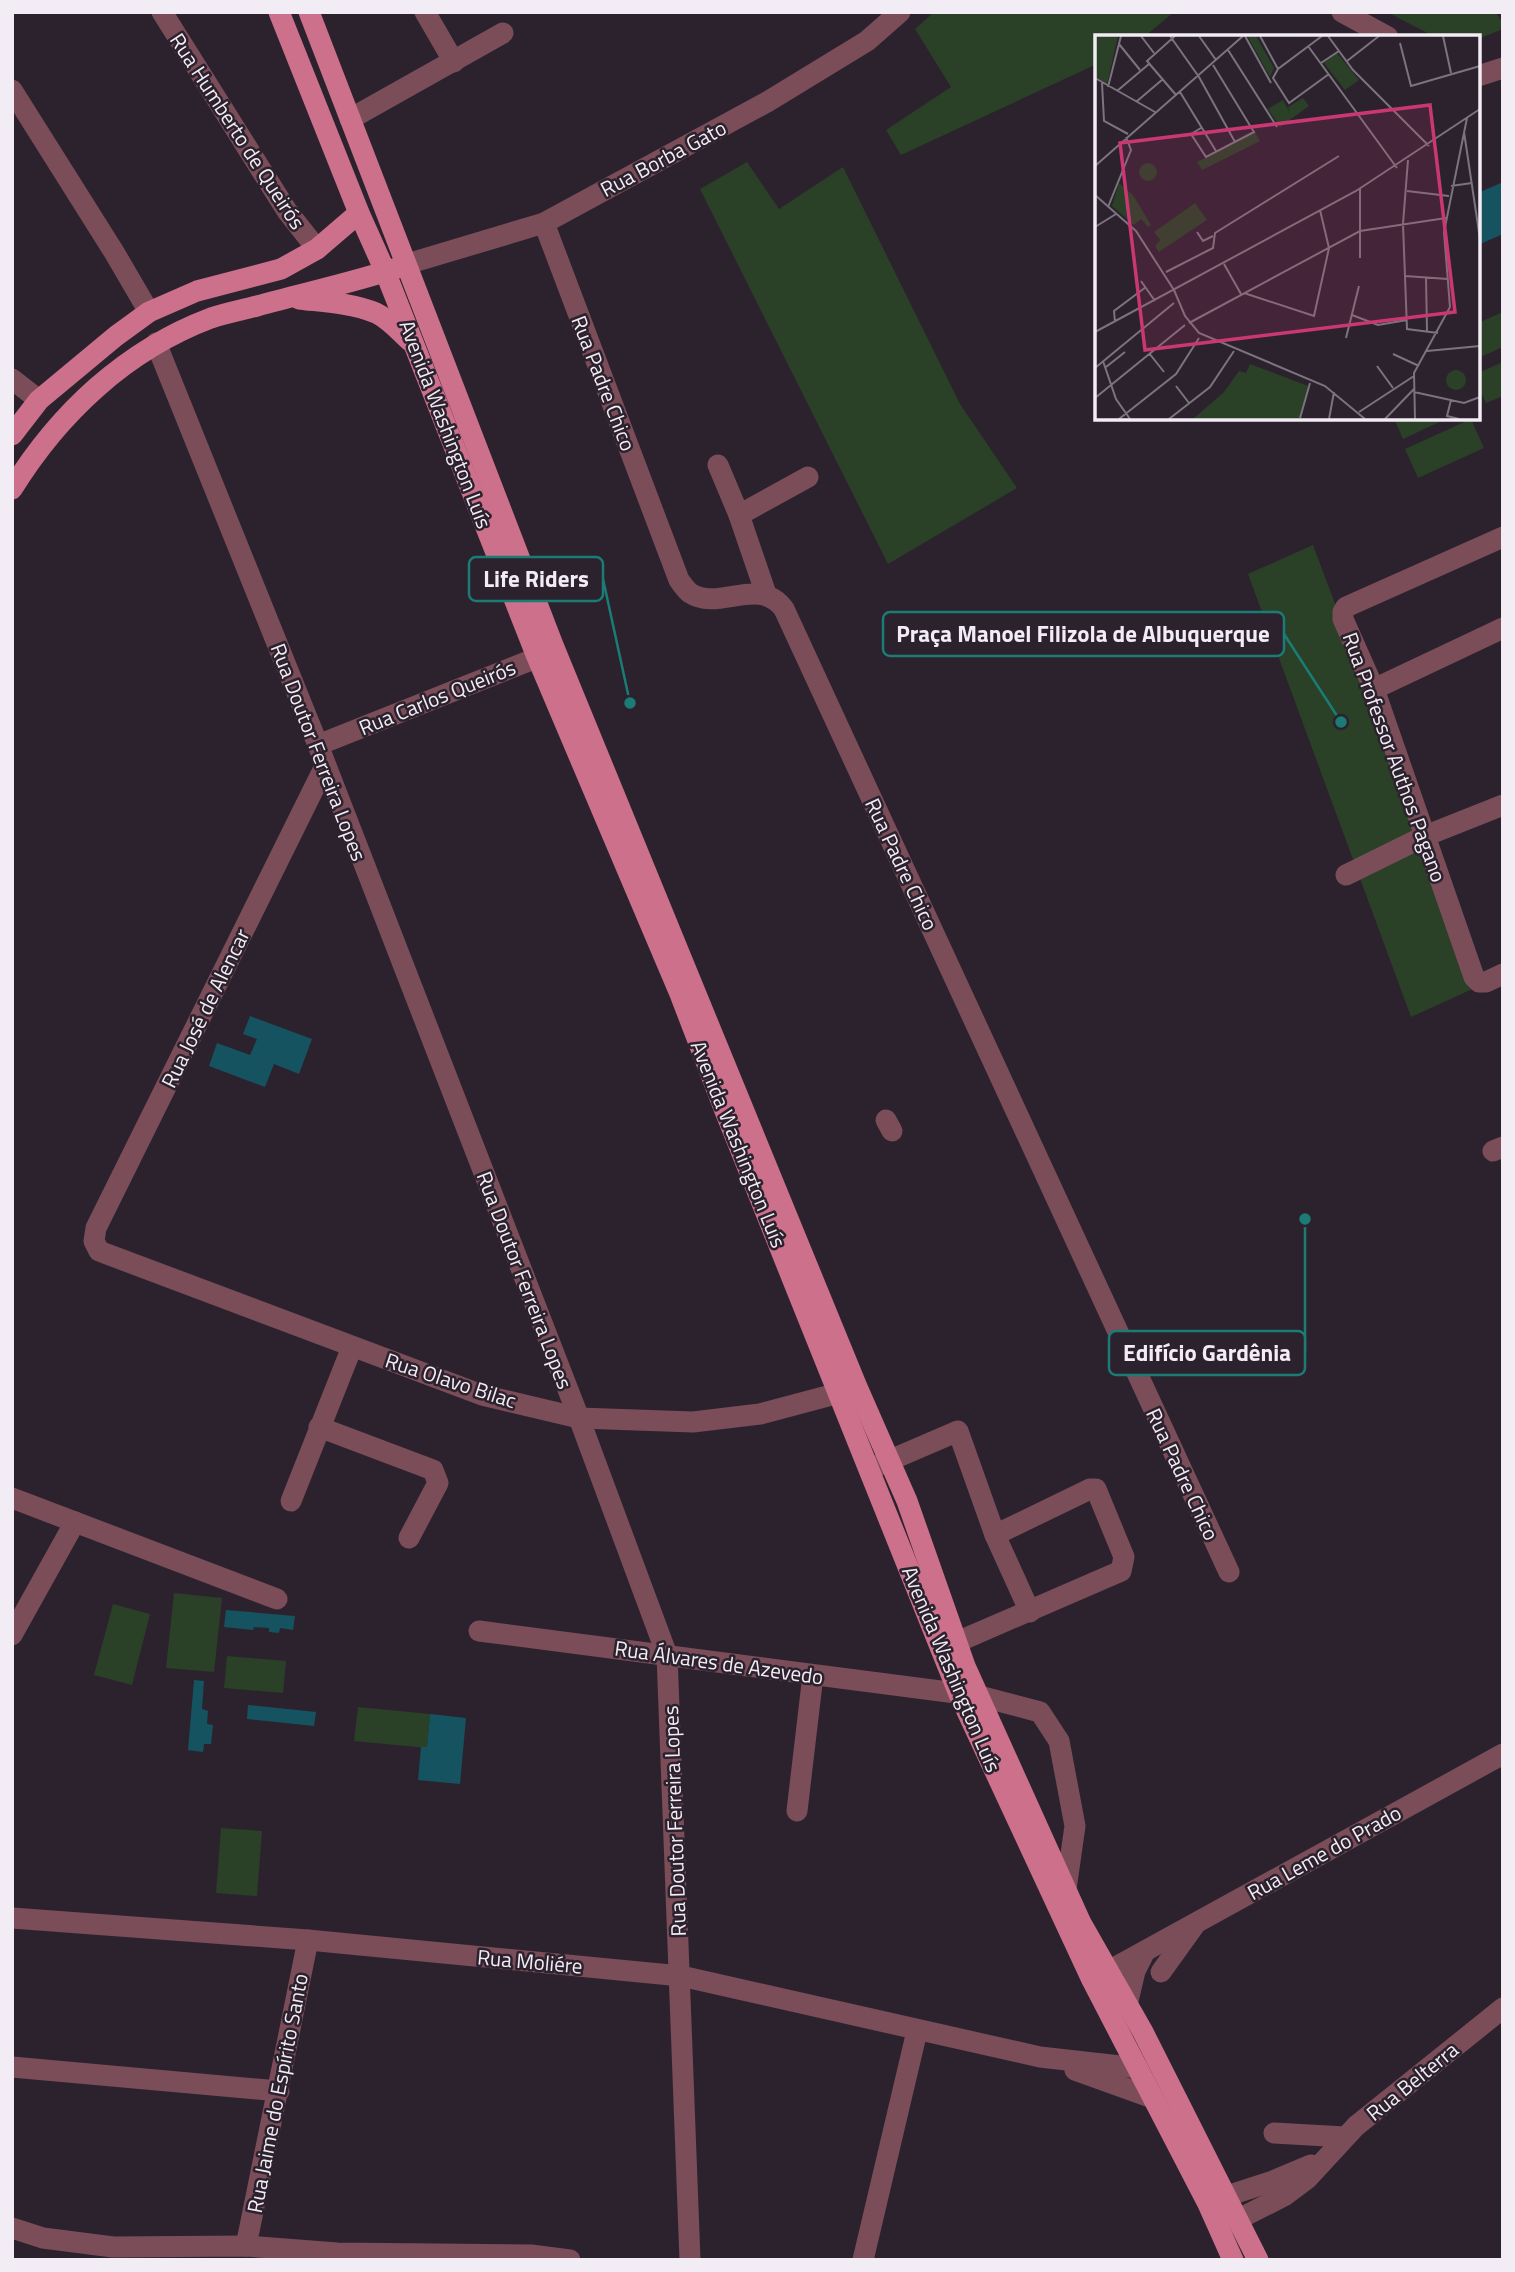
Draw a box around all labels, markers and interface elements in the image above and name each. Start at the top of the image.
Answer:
street label: Rua Humberto de Queirós [162,26,314,236]
inset map [1095,35,1480,420]
street label: Rua Borba Gato [594,111,732,205]
street label: Rua Padre Chico [563,311,645,455]
street label: Avenida Washington Luís [391,315,501,533]
callout: Life Riders [469,557,603,601]
text: Life Riders [483,561,589,596]
callout: Praça Manoel Filizola de Albuquerque [883,612,1284,656]
text: Praça Manoel Filizola de Albuquerque [896,616,1270,651]
street label: Rua Professor Authos Pagano [1335,627,1455,887]
street label: Rua Doutor Ferreira Lopes [263,638,375,866]
street label: Rua Carlos Queirós [354,651,520,743]
street label: Rua Padre Chico [857,793,947,935]
street label: Rua José de Alencar [153,923,257,1093]
street label: Avenida Washington Luís [683,1035,795,1253]
street label: Rua Doutor Ferreira Lopes [469,1166,581,1394]
callout: Edifício Gardênia [1109,1331,1305,1375]
text: Edifício Gardênia [1123,1335,1291,1370]
street label: Rua Olavo Bilac [381,1344,521,1416]
street label: Rua Padre Chico [1138,1403,1228,1545]
street label: Avenida Washington Luís [894,1561,1010,1777]
street label: Rua Álvares de Azevedo [613,1632,825,1692]
street label: Rua Doutor Ferreira Lopes [654,1705,694,1937]
street label: Rua Leme do Prado [1241,1796,1407,1908]
street label: Rua Moliére [476,1940,584,1982]
street label: Rua Jaime do Espírito Santo [238,1970,316,2216]
street label: Rua Belterra [1359,2033,1465,2128]

